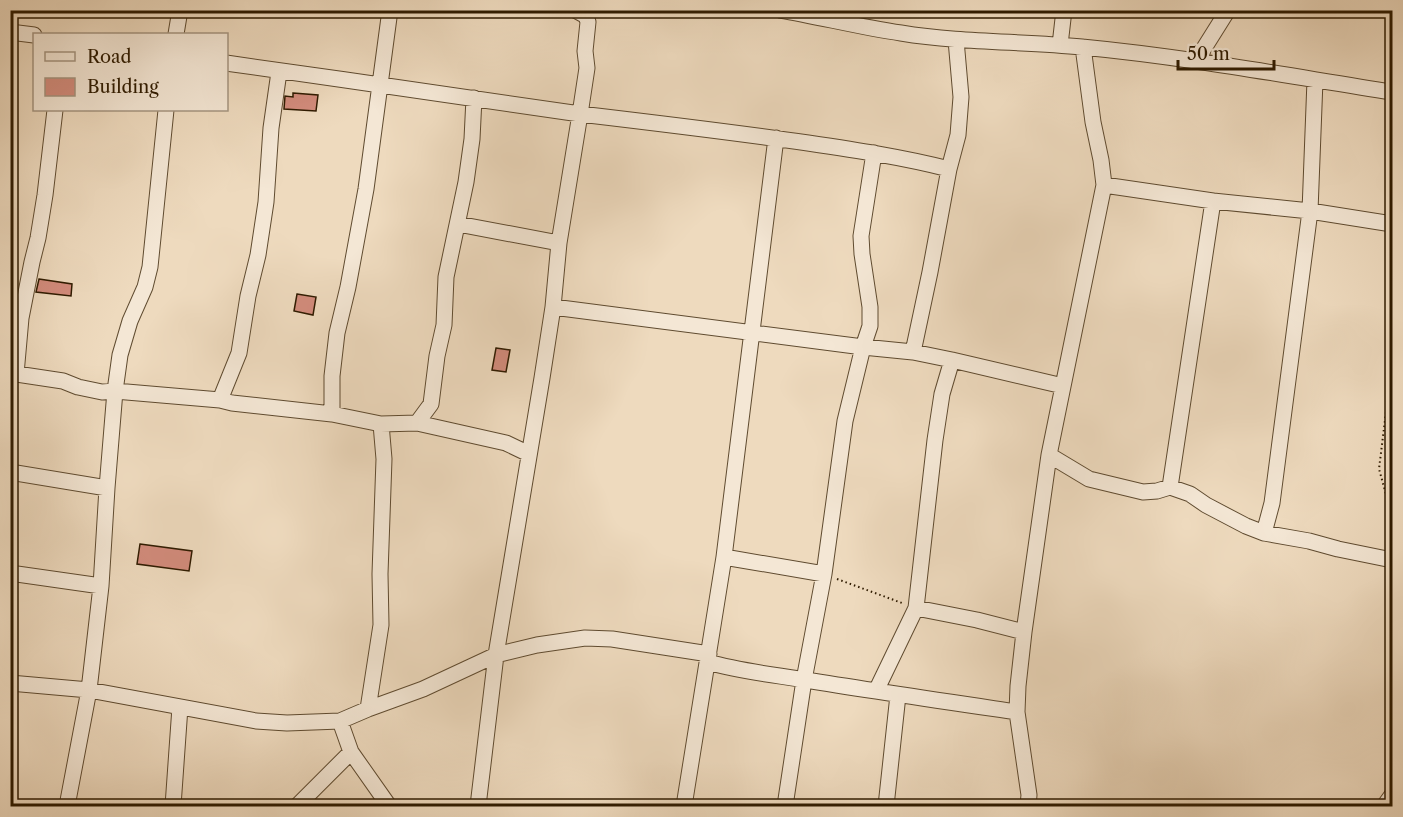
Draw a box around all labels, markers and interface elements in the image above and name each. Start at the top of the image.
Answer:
legend [33,33,228,111]
scale bar [1178,33,1274,71]
text: 50 m [1187,43,1230,65]
text: Road [87,46,132,68]
text: Building [87,76,159,98]

